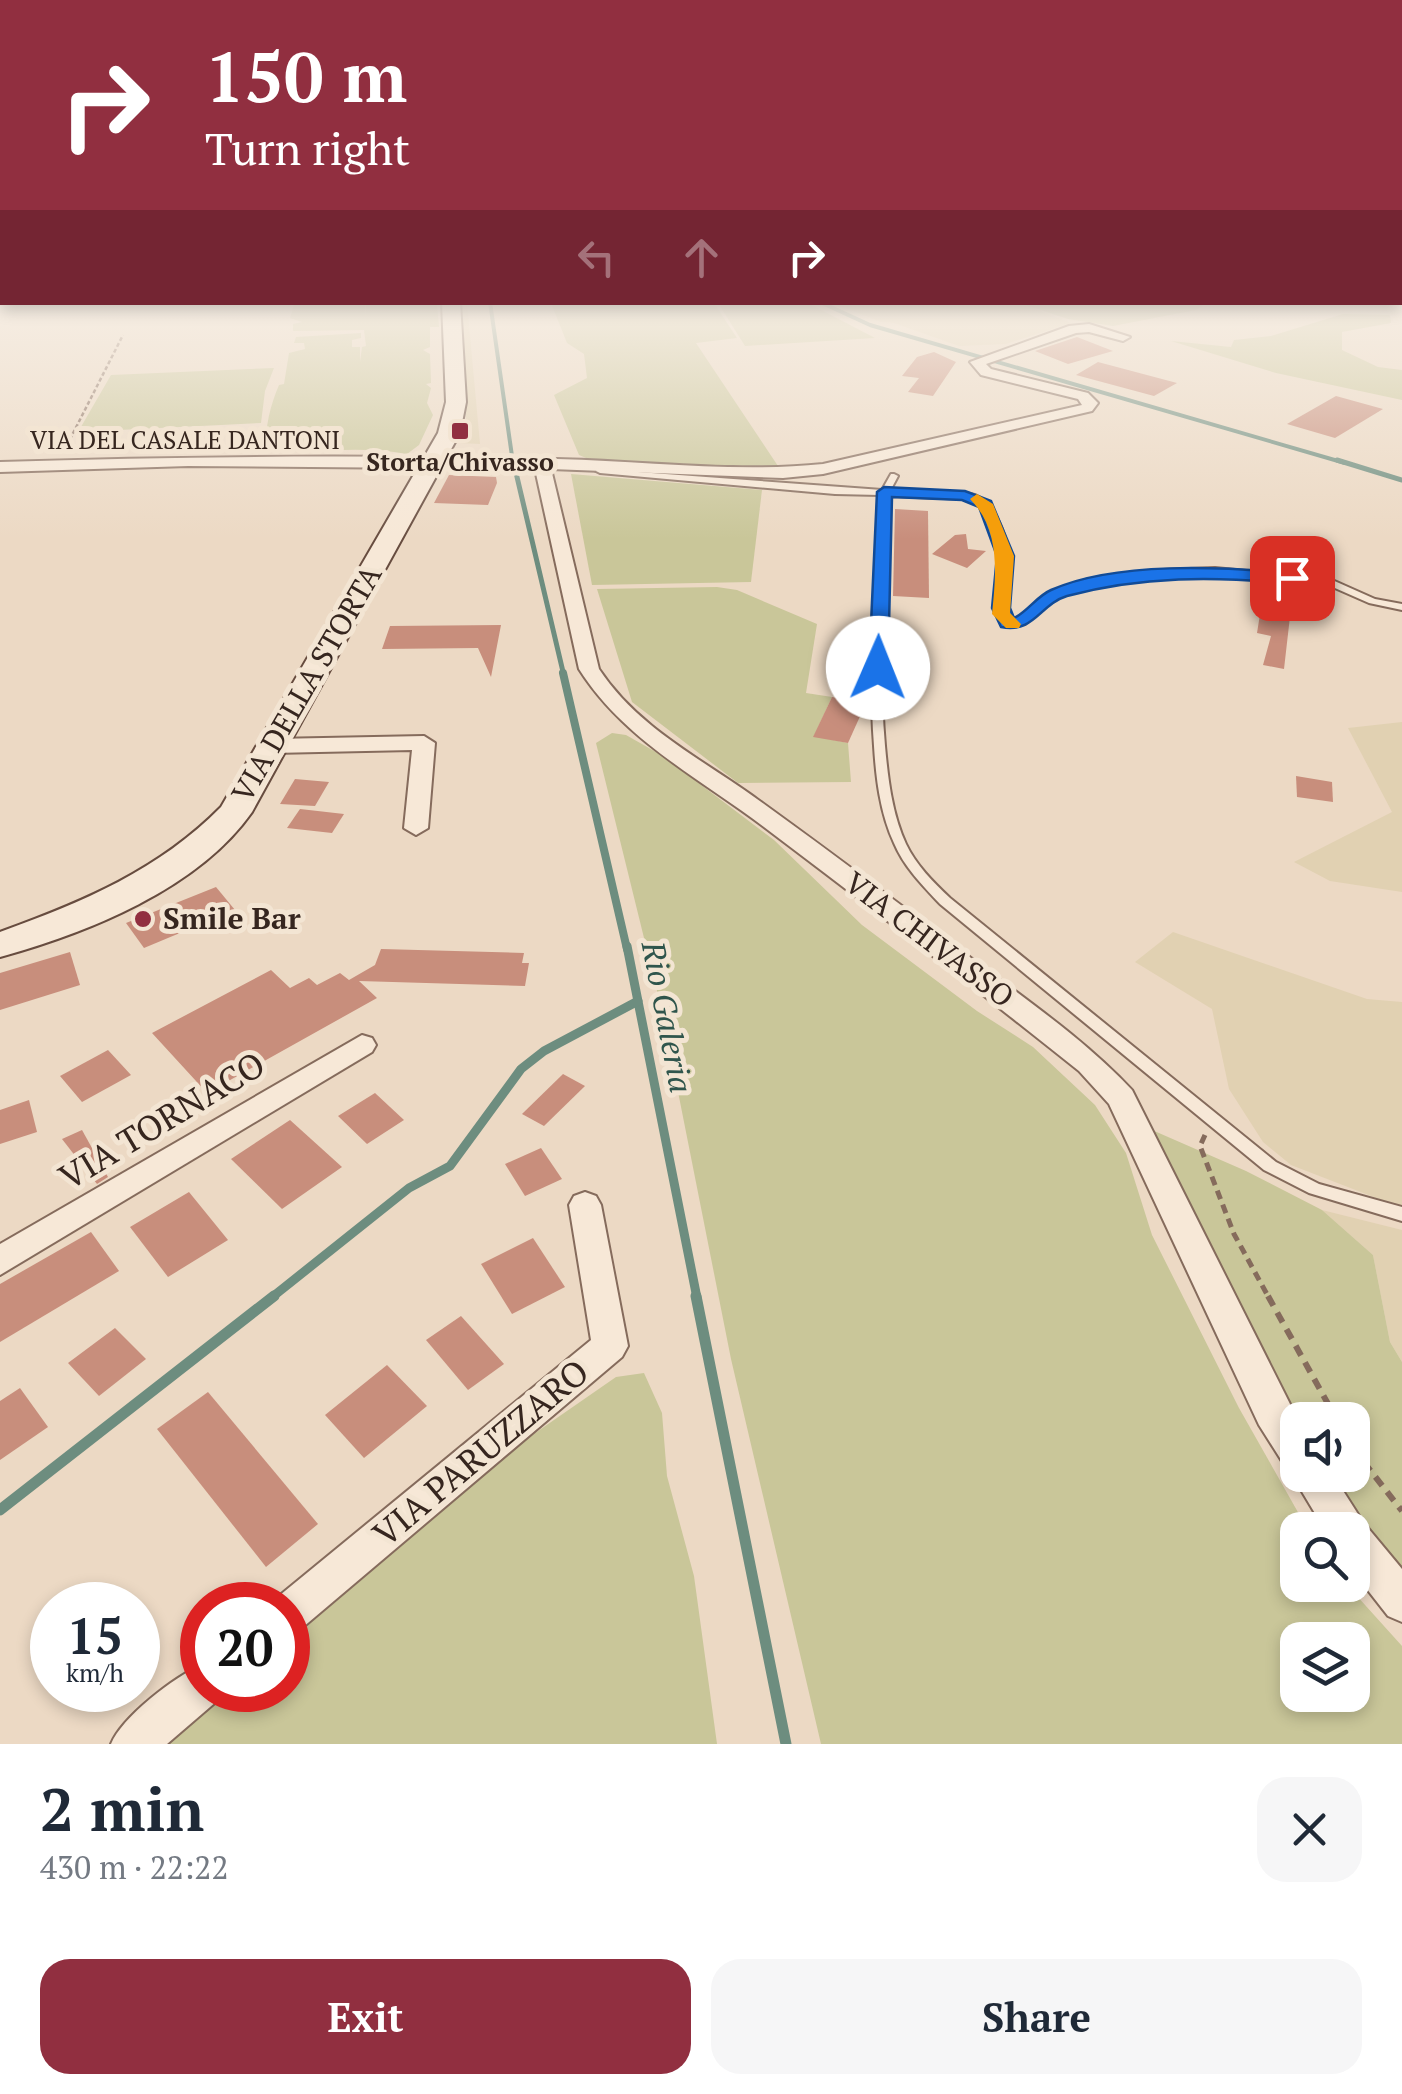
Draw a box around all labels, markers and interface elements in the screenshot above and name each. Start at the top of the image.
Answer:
text: 150 m [205,29,407,122]
icon: right [40,40,170,170]
text: Turn right [205,118,410,178]
icon: left [569,230,624,285]
icon: ahead [674,230,729,285]
icon: right [779,230,834,285]
marker: Storta/Chivasso [449,420,471,442]
street label: VIA DEL CASALE DANTONI [30,423,340,456]
place label: Storta/Chivasso [366,445,554,478]
pin [1250,536,1335,621]
icon: arrive [1265,551,1320,606]
street label: VIA DELLA STORTA [222,557,391,809]
position arrow [826,616,930,720]
street label: VIA CHIVASSO [837,862,1022,1016]
place label: Smile Bar [163,898,301,938]
marker: Smile Bar [132,908,154,930]
water label: Rio Galeria [633,936,703,1096]
street label: VIA TORNACO [50,1041,273,1200]
street label: VIA PARUZZARO [363,1348,598,1556]
map controls [1280,1402,1370,1712]
button: sound [1280,1402,1370,1492]
button: search [1280,1512,1370,1602]
speed limit sign: 20 [180,1582,310,1712]
text: 15 [67,1602,123,1668]
button: layers [1280,1622,1370,1712]
text: km/h [66,1656,124,1689]
text: 2 min [40,1769,204,1848]
button: close [1257,1777,1362,1882]
text: 430 m · 22:22 [40,1846,228,1888]
button: Exit [40,1959,691,2074]
button: Share [711,1959,1362,2074]

